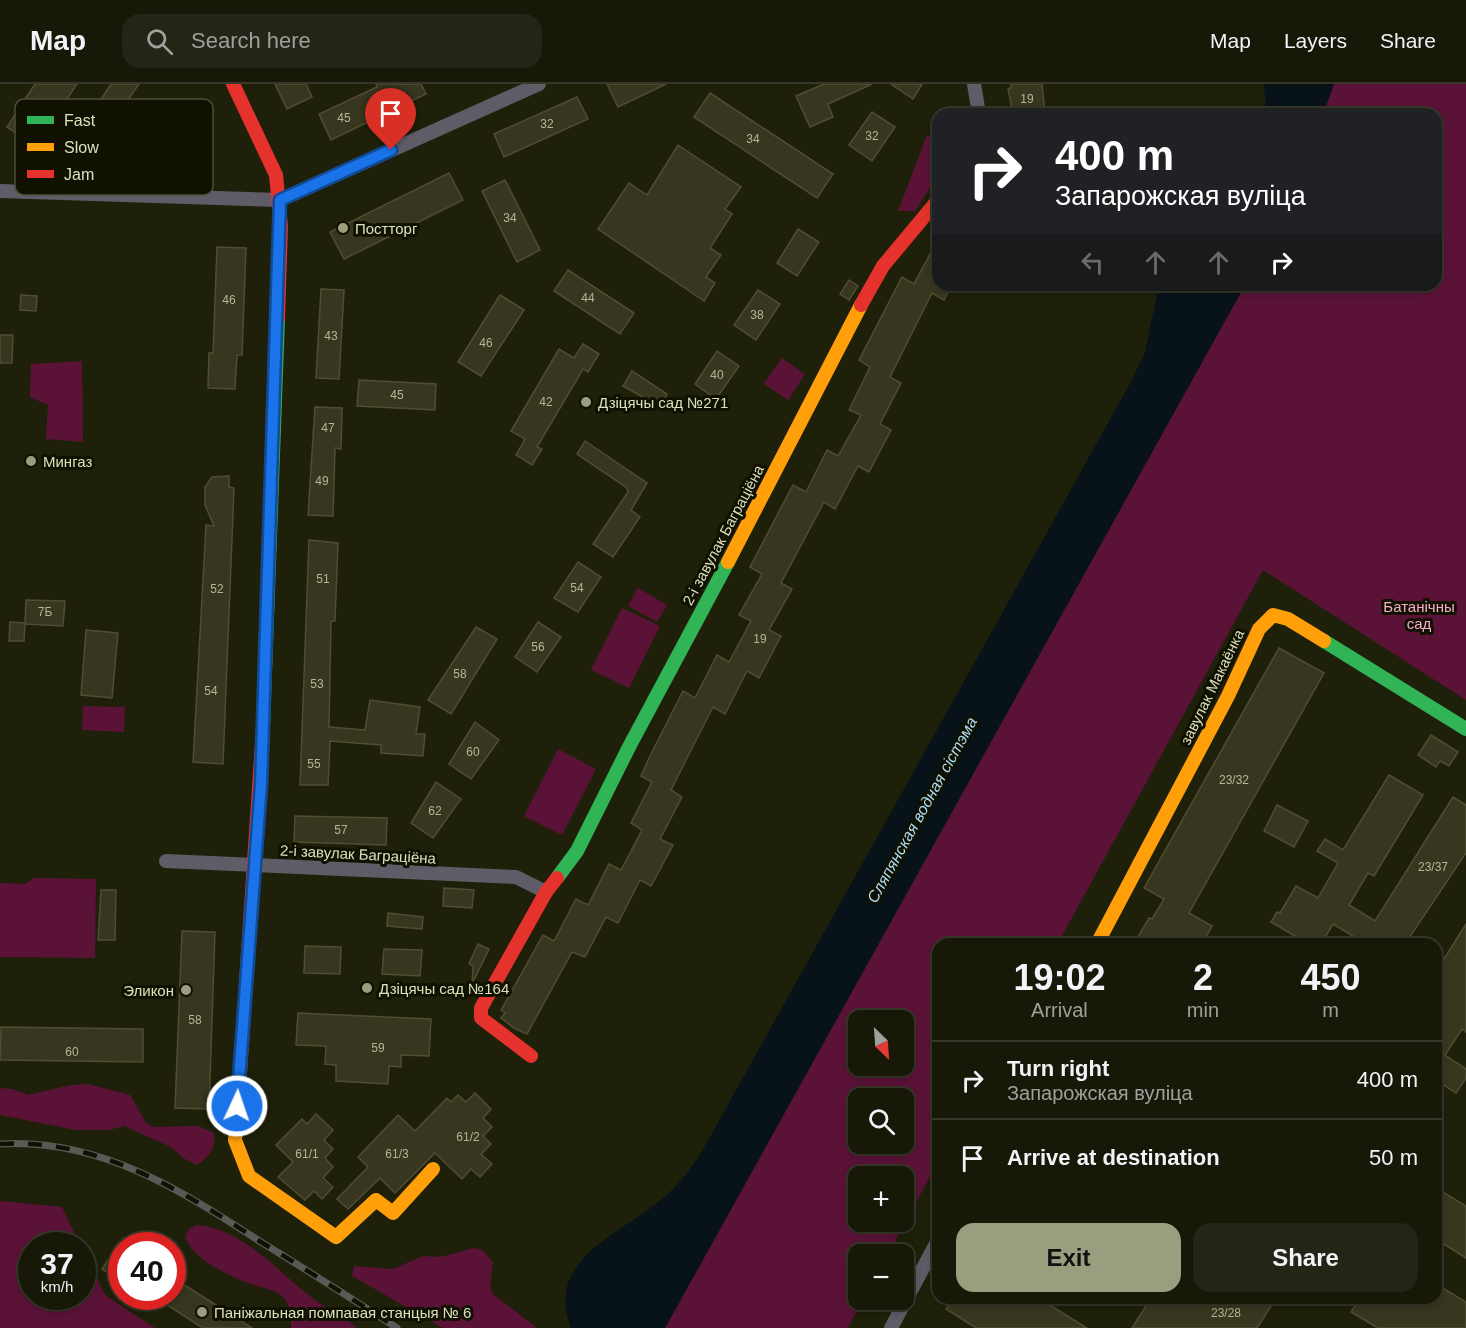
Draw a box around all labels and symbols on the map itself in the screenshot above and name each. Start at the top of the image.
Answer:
pin [365,88,416,150]
house number: 19 [1020,92,1034,106]
legend [15,99,213,195]
house number: 45 [337,111,351,125]
text: Fast [64,112,96,129]
house number: 32 [540,117,554,131]
house number: 32 [865,129,879,143]
house number: 34 [746,132,760,146]
text: Slow [64,139,99,156]
text: Jam [64,166,94,183]
house number: 34 [503,211,517,225]
place label: Постторг [355,220,418,237]
marker: Постторг [336,221,350,235]
house number: 44 [581,291,595,305]
house number: 46 [222,293,236,307]
house number: 38 [750,308,764,322]
house number: 43 [324,329,338,343]
house number: 46 [479,336,493,350]
house number: 40 [710,368,724,382]
house number: 45 [390,388,404,402]
place label: Дзіцячы сад №271 [598,394,728,411]
house number: 42 [539,395,553,409]
marker: Дзіцячы сад №271 [579,395,593,409]
house number: 47 [321,421,335,435]
place label: Мингаз [43,453,92,470]
marker: Мингаз [24,454,38,468]
street label: 2-і завулак Баграціёна [679,462,767,608]
house number: 49 [315,474,329,488]
house number: 51 [316,572,330,586]
house number: 54 [570,581,584,595]
house number: 52 [210,582,224,596]
park label: Батанічны сад [1383,598,1455,632]
house number: 7Б [38,605,52,619]
street label: завулак Макаёнка [1177,626,1248,747]
house number: 19 [753,632,767,646]
house number: 56 [531,640,545,654]
house number: 58 [453,667,467,681]
house number: 53 [310,677,324,691]
house number: 54 [204,684,218,698]
water label: Сляпянская водная сістэма [864,714,980,906]
house number: 60 [466,745,480,759]
house number: 55 [307,757,321,771]
house number: 23/32 [1219,773,1249,787]
house number: 62 [428,804,442,818]
house number: 57 [334,823,348,837]
street label: 2-і завулак Баграціёна [280,841,437,867]
house number: 23/37 [1418,860,1448,874]
place label: Дзіцячы сад №164 [379,980,509,997]
marker: Дзіцячы сад №164 [360,981,374,995]
place label: Эликон [123,982,174,999]
marker: Эликон [179,983,193,997]
north arrow [848,1010,914,1076]
house number: 58 [188,1013,202,1027]
house number: 59 [371,1041,385,1055]
house number: 60 [65,1045,79,1059]
position arrow [205,1074,269,1138]
house number: 61/2 [456,1130,480,1144]
house number: 61/1 [295,1147,319,1161]
house number: 61/3 [385,1147,409,1161]
speed limit sign: 40 [108,1232,186,1310]
place label: Паніжальная помпавая станцыя № 6 [214,1304,471,1321]
marker: Паніжальная помпавая станцыя № 6 [195,1305,209,1319]
house number: 23/28 [1211,1306,1241,1320]

